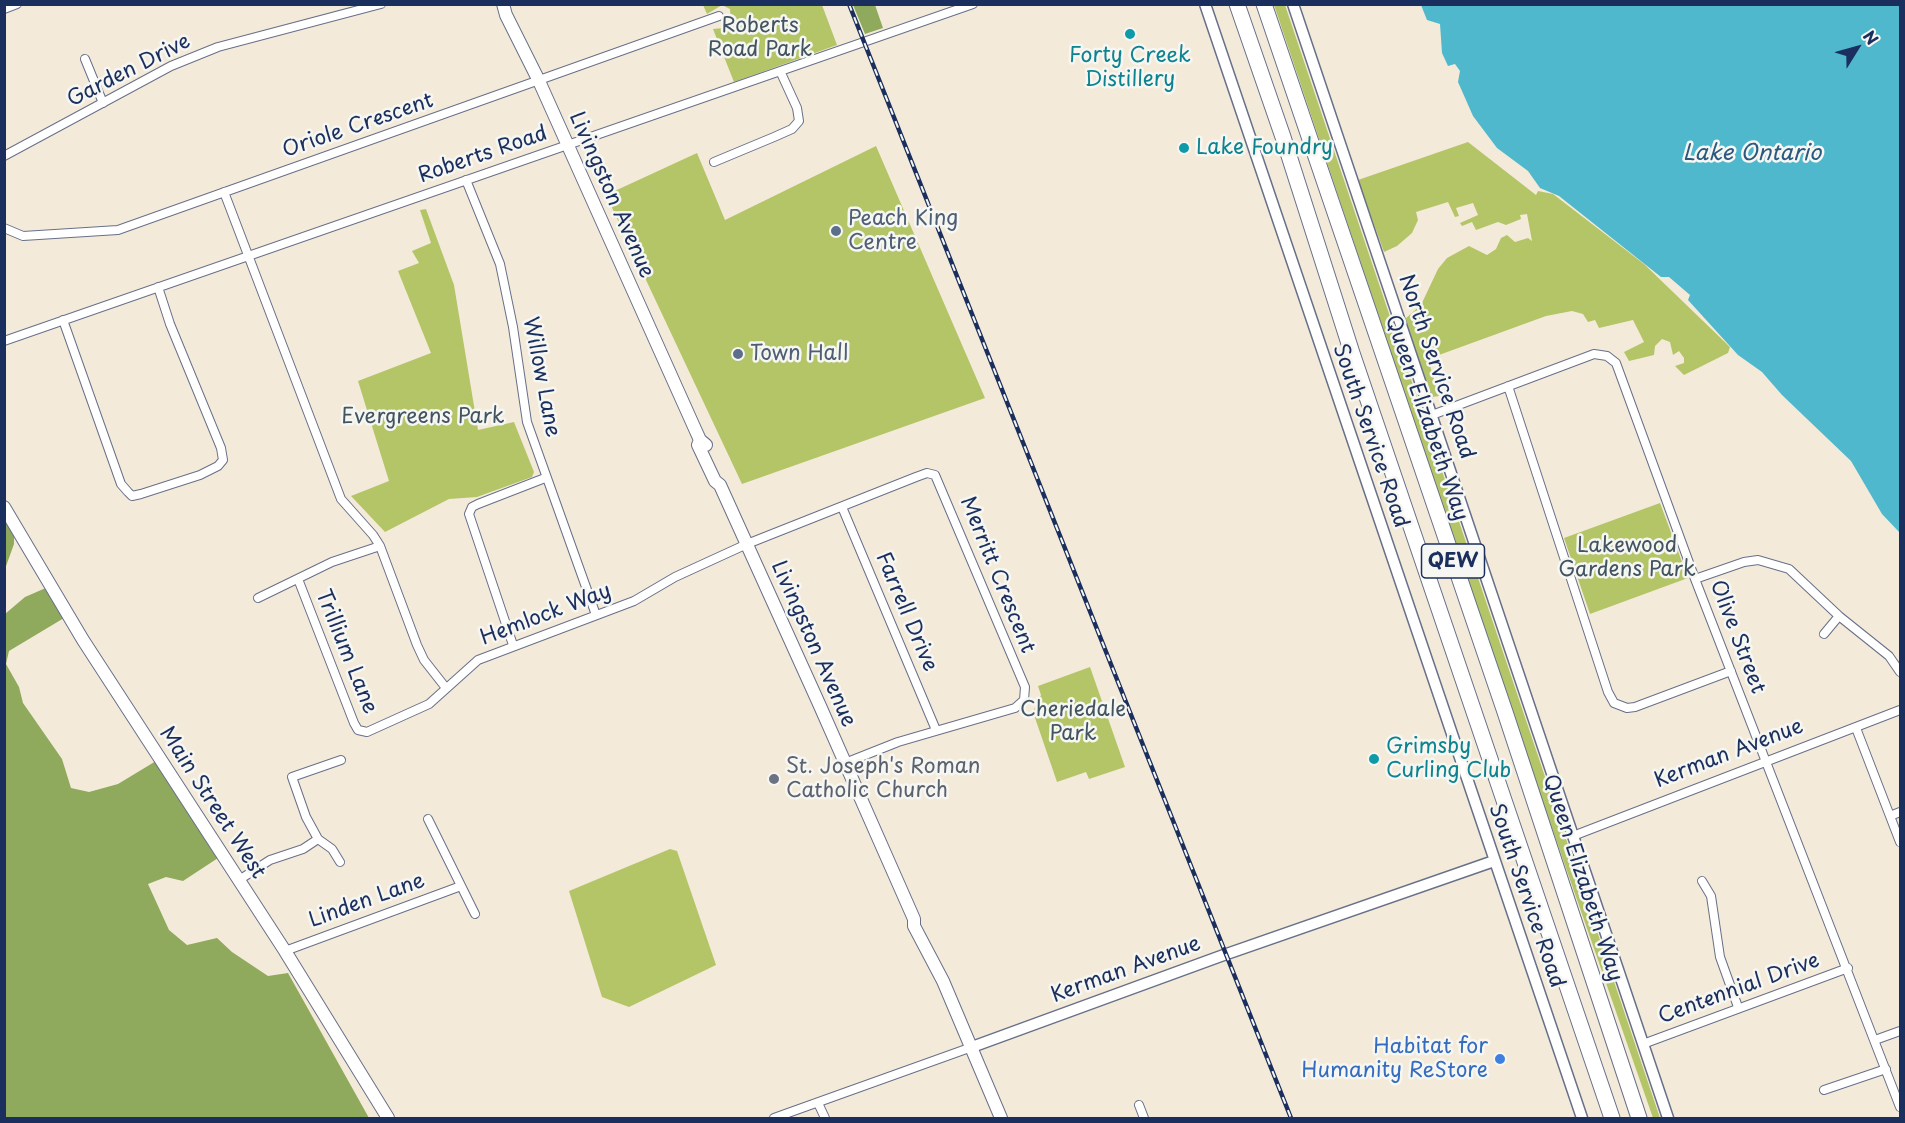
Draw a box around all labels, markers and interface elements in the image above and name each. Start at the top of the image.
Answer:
park label: Roberts Road Park [708,13,812,63]
north arrow [1827,18,1887,78]
text: N [1858,25,1885,49]
marker: Forty Creek Distillery [1123,27,1137,41]
street label: Garden Drive [63,29,195,113]
place label: Forty Creek Distillery [1069,43,1191,93]
street label: Oriole Crescent [279,88,437,164]
street label: Livingston Avenue [563,108,659,282]
street label: Roberts Road [415,121,551,189]
place label: Lake Foundry [1196,135,1333,161]
marker: Lake Foundry [1177,141,1191,155]
water label: Lake Ontario [1683,141,1821,167]
place label: Peach King Centre [848,206,958,256]
marker: Peach King Centre [829,224,843,238]
street label: North Service Road [1393,271,1479,463]
street label: Queen Elizabeth Way [1379,312,1473,524]
street label: Willow Lane [517,315,565,439]
place label: Town Hall [750,341,849,367]
street label: South Service Road [1327,341,1413,531]
marker: Town Hall [731,347,745,361]
park label: Evergreens Park [341,404,505,430]
street label: Merritt Crescent [954,493,1040,657]
park label: Lakewood Gardens Park [1558,533,1696,583]
road number: QEW [1422,544,1484,578]
street label: Farrell Drive [870,549,942,675]
street label: Livingston Avenue [765,557,861,731]
street label: Olive Street [1704,577,1770,697]
street label: Hemlock Way [477,578,615,652]
street label: Trillium Lane [310,586,382,718]
park label: Cheriedale Park [1020,697,1126,747]
street label: Kerman Avenue [1651,714,1807,794]
street label: Main Street West [153,722,271,884]
place label: Grimsby Curling Club [1386,734,1511,784]
marker: Grimsby Curling Club [1367,752,1381,766]
place label: St. Joseph's Roman Catholic Church [786,754,980,804]
street label: Queen Elizabeth Way [1537,771,1627,985]
marker: St. Joseph's Roman Catholic Church [767,772,781,786]
street label: South Service Road [1483,801,1569,991]
street label: Linden Lane [306,868,428,934]
street label: Kerman Avenue [1048,931,1204,1009]
street label: Centennial Drive [1655,948,1823,1030]
place label: Habitat for Humanity ReStore [1301,1034,1488,1084]
marker: Habitat for Humanity ReStore [1493,1052,1507,1066]

